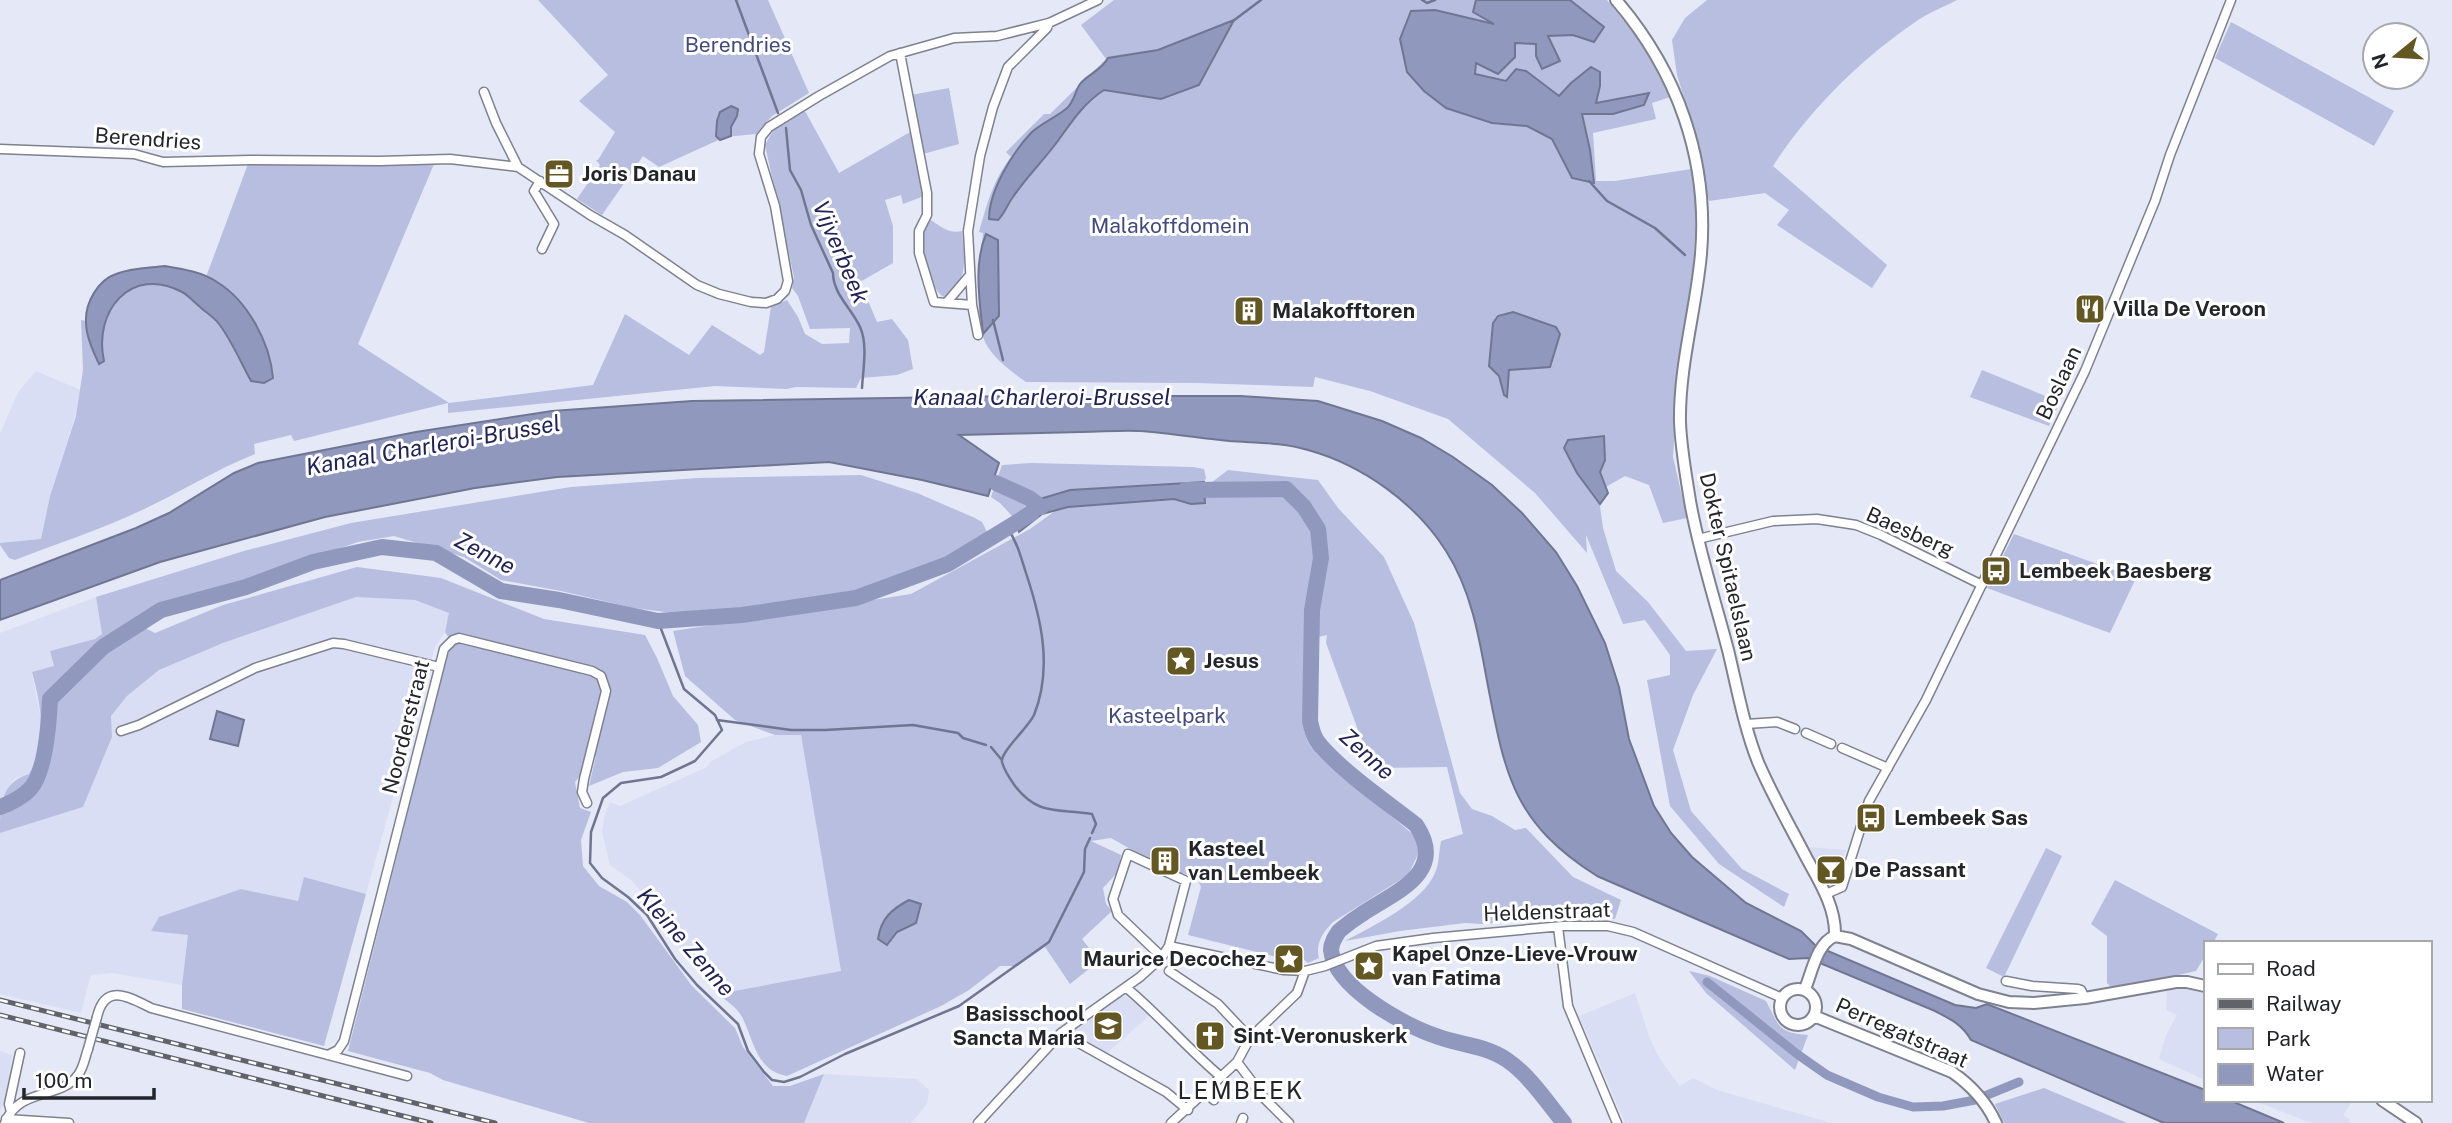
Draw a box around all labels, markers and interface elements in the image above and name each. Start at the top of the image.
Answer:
north arrow [2361,21,2431,91]
park label: Berendries [685,32,791,57]
text: N [2367,51,2393,72]
street label: Berendries [94,122,202,155]
office icon: Joris Danau [542,157,576,191]
place label: Joris Danau [582,161,696,186]
water label: Vijverbeek [808,196,875,308]
park label: Malakoffdomein [1091,213,1249,238]
restaurant icon: Villa De Veroon [2073,292,2107,326]
building icon: Malakofftoren [1232,294,1266,328]
place label: Villa De Veroon [2113,296,2266,321]
place label: Malakofftoren [1272,298,1415,323]
street label: Boslaan [2031,342,2086,423]
water label: Kanaal Charleroi-Brussel [913,383,1171,410]
water label: Kanaal Charleroi-Brussel [304,409,562,480]
street label: Dokter Spitaelslaan [1695,470,1762,664]
street label: Baesberg [1862,501,1958,562]
water label: Zenne [450,526,520,580]
bus stop icon: Lembeek Baesberg [1979,554,2013,588]
place label: Lembeek Baesberg [2019,558,2212,583]
place icon: Jesus [1164,644,1198,678]
place label: Jesus [1204,648,1259,673]
street label: Noorderstraat [377,657,434,797]
park label: Kasteelpark [1108,703,1226,728]
water label: Zenne [1334,722,1400,785]
bus stop icon: Lembeek Sas [1854,801,1888,835]
place label: Lembeek Sas [1894,805,2028,830]
place label: Kasteel van Lembeek [1188,836,1320,885]
building icon: Kasteel van Lembeek [1148,844,1182,878]
bar icon: De Passant [1814,853,1848,887]
place label: De Passant [1854,857,1966,882]
water label: Kleine Zenne [632,882,741,1001]
street label: Heldenstraat [1483,897,1611,926]
place label: Kapel Onze-Lieve-Vrouw van Fatima [1392,941,1638,990]
legend [2204,941,2431,1102]
place icon: Maurice Decochez [1272,942,1306,976]
place label: Maurice Decochez [1083,946,1266,971]
place icon: Kapel Onze-Lieve-Vrouw van Fatima [1352,949,1386,983]
text: Road [2266,956,2316,981]
text: Railway [2266,991,2342,1016]
street label: Perregatstraat [1832,992,1972,1073]
place label: Basisschool Sancta Maria [952,1001,1085,1050]
school or university icon: Basisschool Sancta Maria [1091,1009,1125,1043]
church icon: Sint-Veronuskerk [1193,1019,1227,1053]
place label: Sint-Veronuskerk [1233,1023,1407,1048]
text: Park [2266,1026,2311,1051]
scale bar [24,1056,154,1100]
text: Water [2266,1061,2324,1086]
text: 100 m [35,1068,92,1093]
district label: LEMBEEK [1178,1076,1304,1104]

